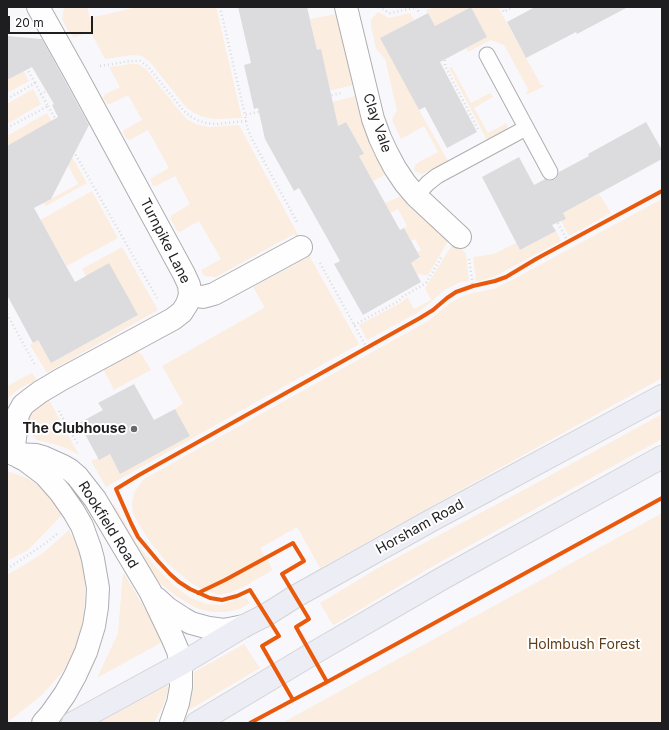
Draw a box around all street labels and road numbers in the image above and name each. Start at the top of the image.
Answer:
street label: Clay Vale [359,91,395,155]
street label: Turnpike Lane [136,195,194,287]
street label: Rookfield Road [74,478,142,572]
street label: Horsham Road [373,496,467,558]

